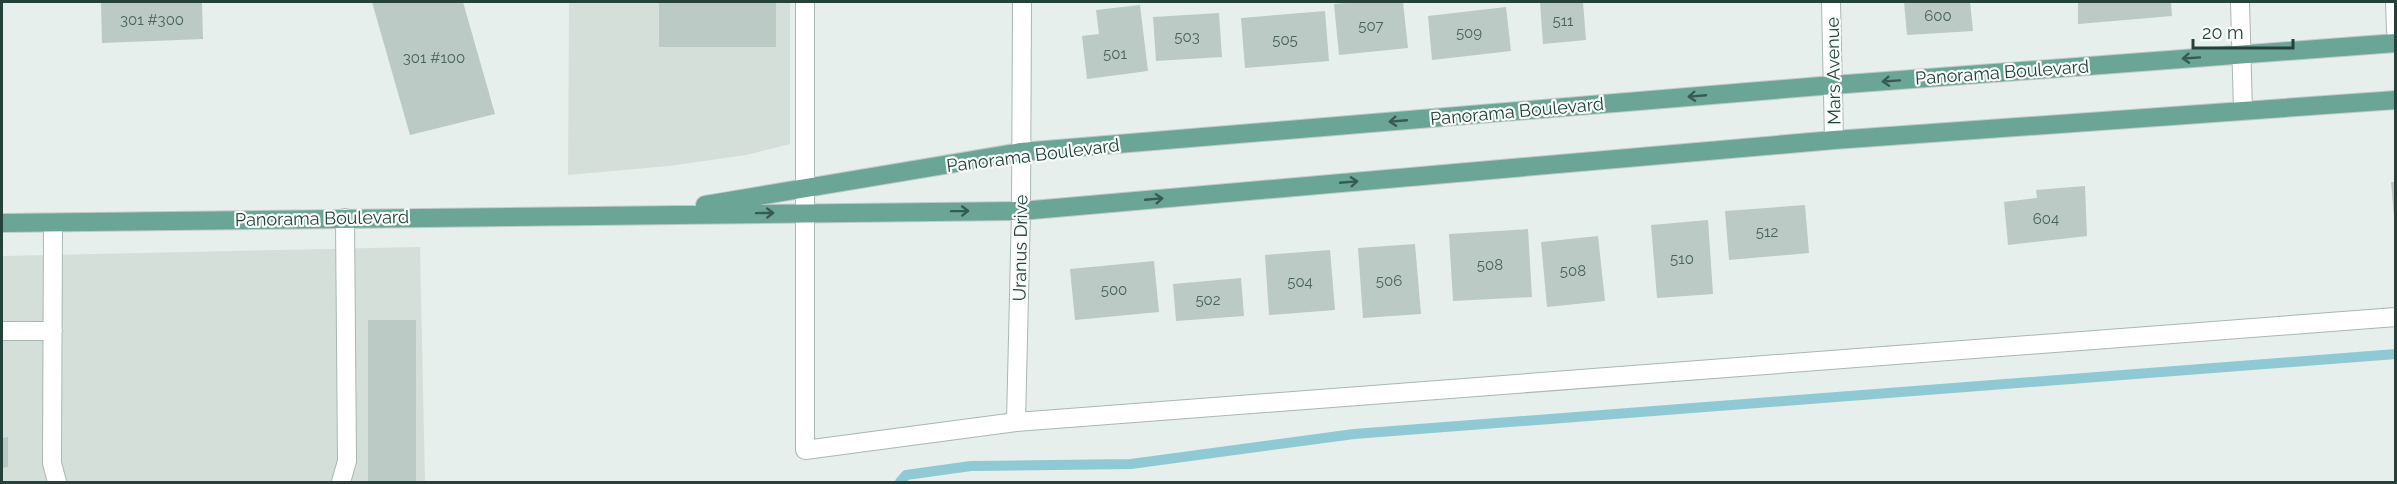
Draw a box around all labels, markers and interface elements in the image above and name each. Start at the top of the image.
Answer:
house number: 600 [1924,7,1952,25]
house number: 301 #300 [120,11,184,29]
house number: 511 [1552,12,1574,30]
scale bar [2193,12,2294,50]
house number: 507 [1358,17,1384,35]
street label: Mars Avenue [1822,17,1844,125]
text: 20 m [2202,22,2244,43]
house number: 509 [1456,24,1482,42]
house number: 503 [1174,28,1200,46]
house number: 505 [1272,31,1298,49]
house number: 501 [1103,45,1127,63]
house number: 301 #100 [403,49,465,67]
one-way arrow [2181,53,2201,64]
street label: Panorama Boulevard [1914,55,2090,89]
one-way arrow [1882,75,1902,86]
one-way arrow [1688,91,1708,102]
street label: Panorama Boulevard [1429,93,1605,129]
one-way arrow [1389,116,1409,127]
street label: Panorama Boulevard [945,134,1121,176]
one-way arrow [1338,176,1358,187]
one-way arrow [1144,193,1164,204]
street label: Uranus Drive [1009,194,1031,302]
one-way arrow [949,205,969,217]
street label: Panorama Boulevard [235,206,409,230]
one-way arrow [754,207,774,219]
house number: 604 [2033,210,2059,228]
house number: 512 [1756,223,1778,241]
house number: 510 [1670,250,1694,268]
house number: 508 [1477,256,1503,274]
house number: 508 [1560,262,1586,280]
house number: 506 [1376,272,1402,290]
house number: 504 [1287,273,1313,291]
house number: 500 [1101,281,1127,299]
house number: 502 [1195,291,1221,309]

